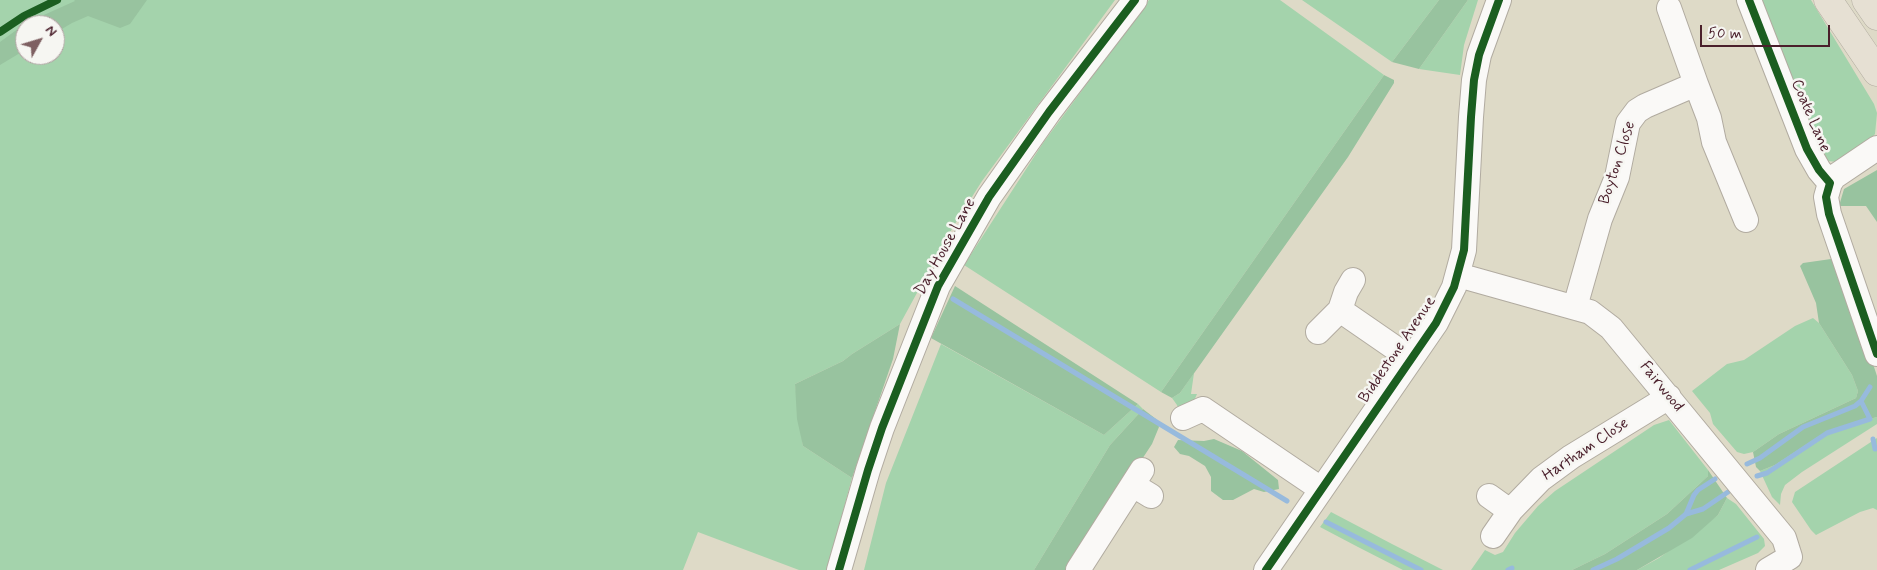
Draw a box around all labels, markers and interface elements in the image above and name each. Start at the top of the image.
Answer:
north arrow [15,15,65,65]
scale bar [1702,15,1832,47]
text: N [41,22,61,40]
text: 50 m [1708,24,1742,44]
street label: Coate Lane [1786,77,1834,155]
street label: Boyton Close [1596,119,1640,207]
street label: Day House Lane [911,195,981,299]
street label: Biddestone Avenue [1355,293,1441,407]
street label: Fairwood [1635,358,1687,416]
street label: Hartham Close [1539,414,1633,486]

